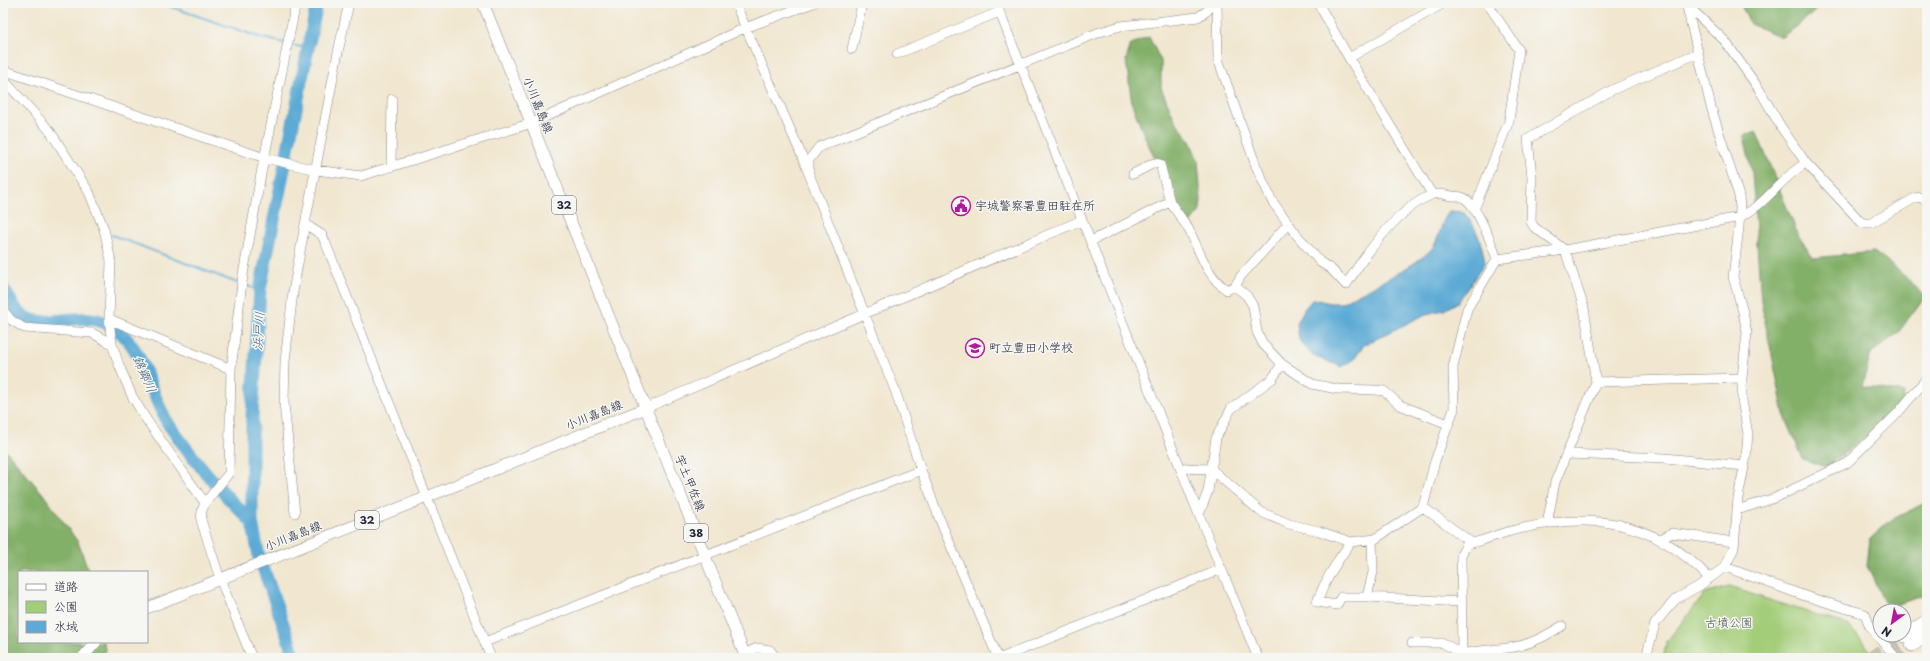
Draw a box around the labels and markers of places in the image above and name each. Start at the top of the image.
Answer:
public building icon: 宇城警察署豊田駐在所 [950,195,972,217]
place label: 宇城警察署豊田駐在所 [975,196,1095,214]
school or university icon: 町立豊田小学校 [964,337,986,359]
place label: 町立豊田小学校 [989,338,1073,356]

